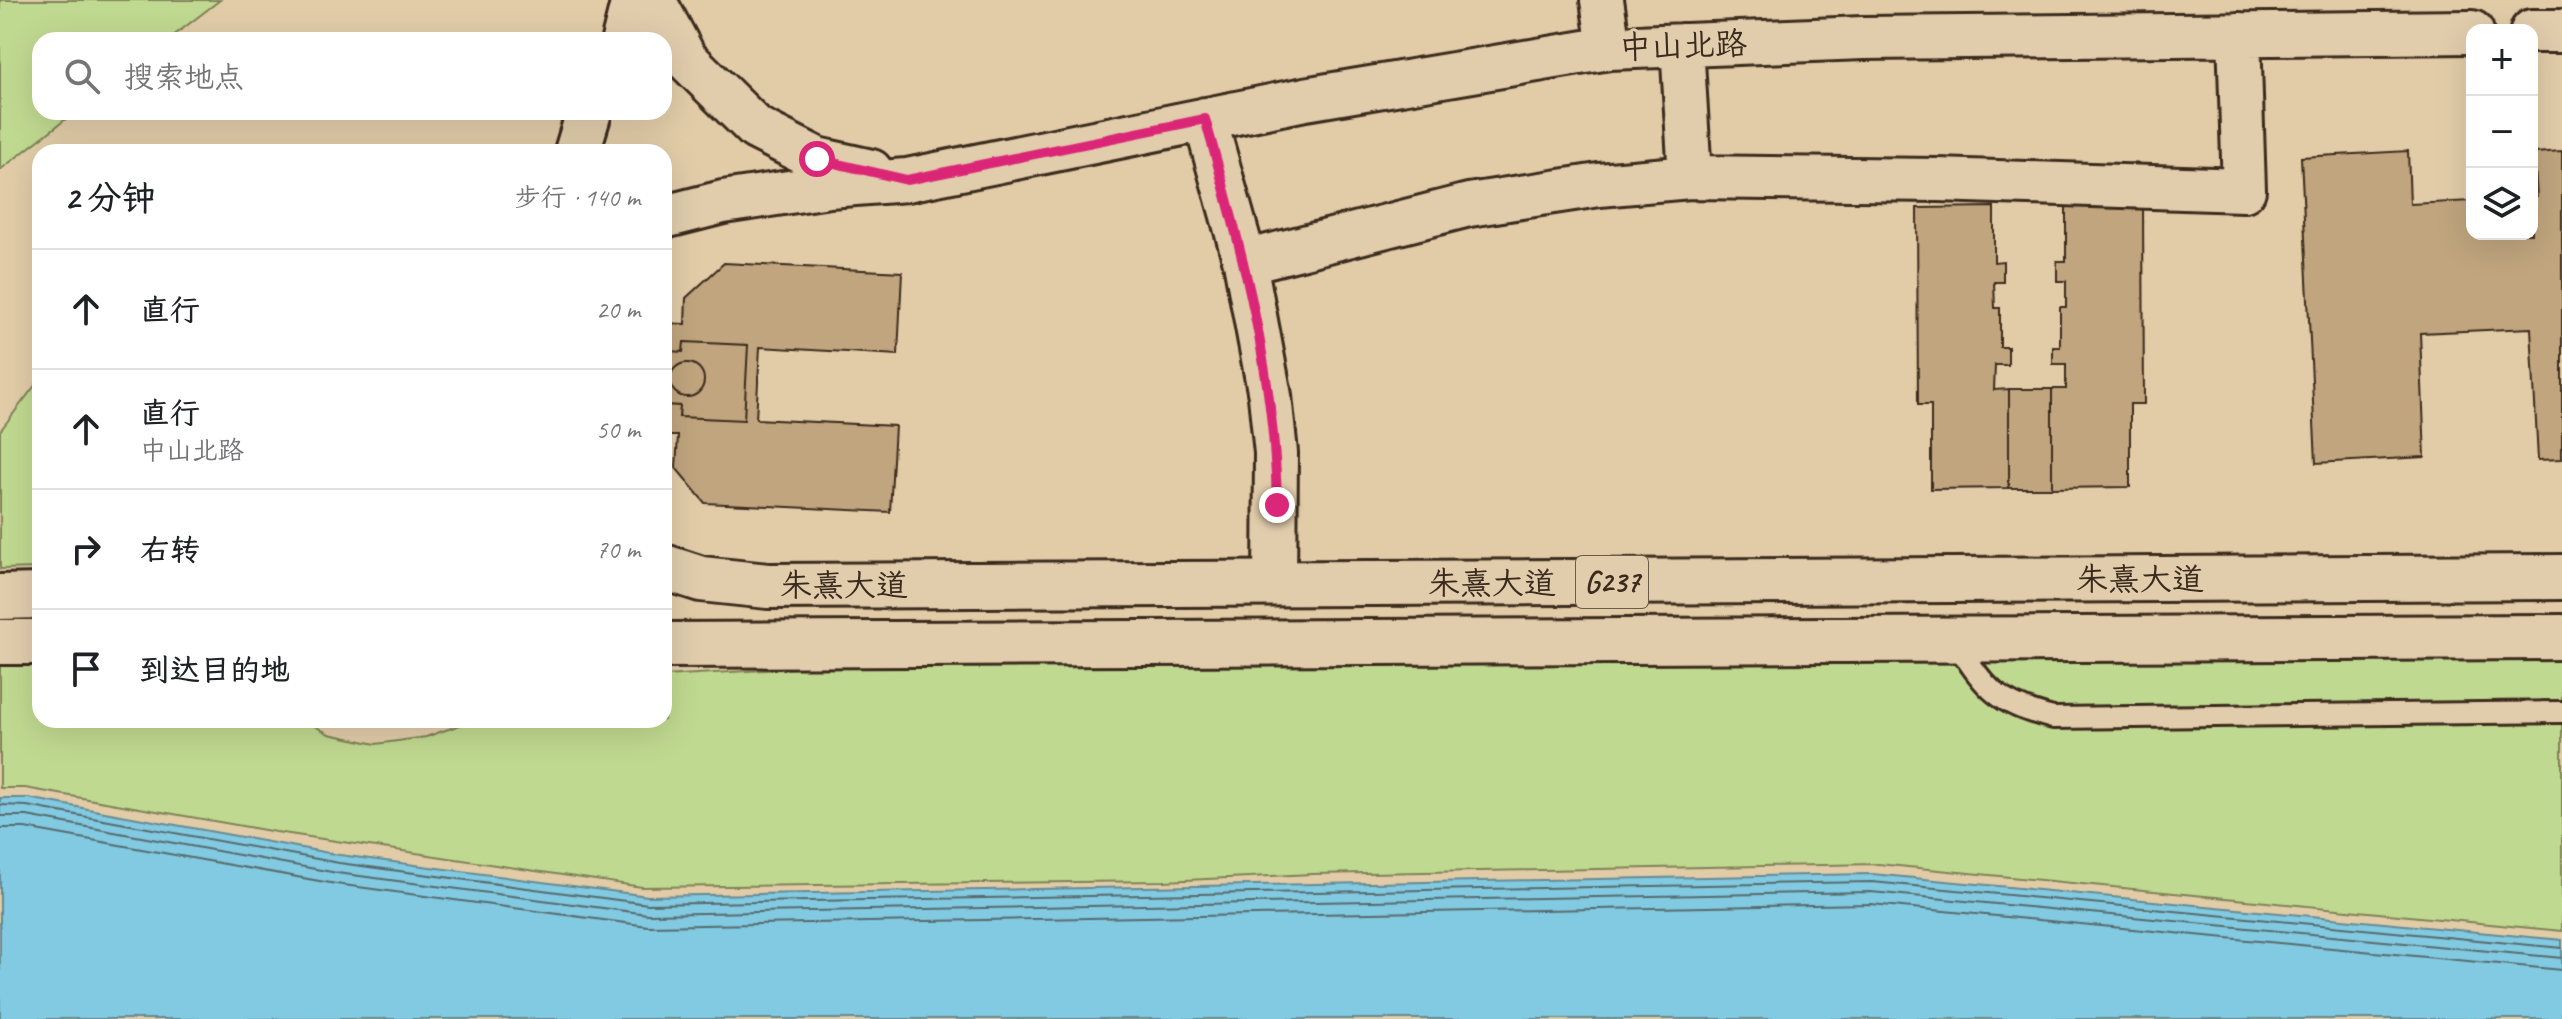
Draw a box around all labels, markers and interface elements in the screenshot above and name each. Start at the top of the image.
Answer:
street label: 中山北路 [1618,23,1748,68]
map controls [2466,24,2538,240]
button: + [2466,24,2538,96]
search box [32,32,672,120]
icon: search [60,54,104,98]
text: 搜索地点 [124,58,244,96]
button: − [2466,96,2538,168]
route start [799,141,835,177]
button: layers [2466,168,2538,240]
text: 2 分钟 [64,176,156,219]
text: 步行 · 140 m [515,181,640,214]
icon: ahead [64,287,108,331]
text: 直行 [140,291,200,329]
text: 20 m [596,293,640,326]
text: 直行 [140,394,200,432]
icon: ahead [64,407,108,451]
text: 50 m [596,413,640,446]
text: 中山北路 [140,434,244,467]
route end [1259,487,1295,523]
icon: right [64,527,108,571]
text: 右转 [140,531,200,569]
text: 70 m [596,533,640,566]
road number: G237 [1576,556,1648,608]
street label: 朱熹大道 [2076,559,2204,600]
street label: 朱熹大道 [1428,563,1556,604]
street label: 朱熹大道 [780,565,908,606]
icon: arrive [64,647,108,691]
text: 到达目的地 [140,651,290,689]

